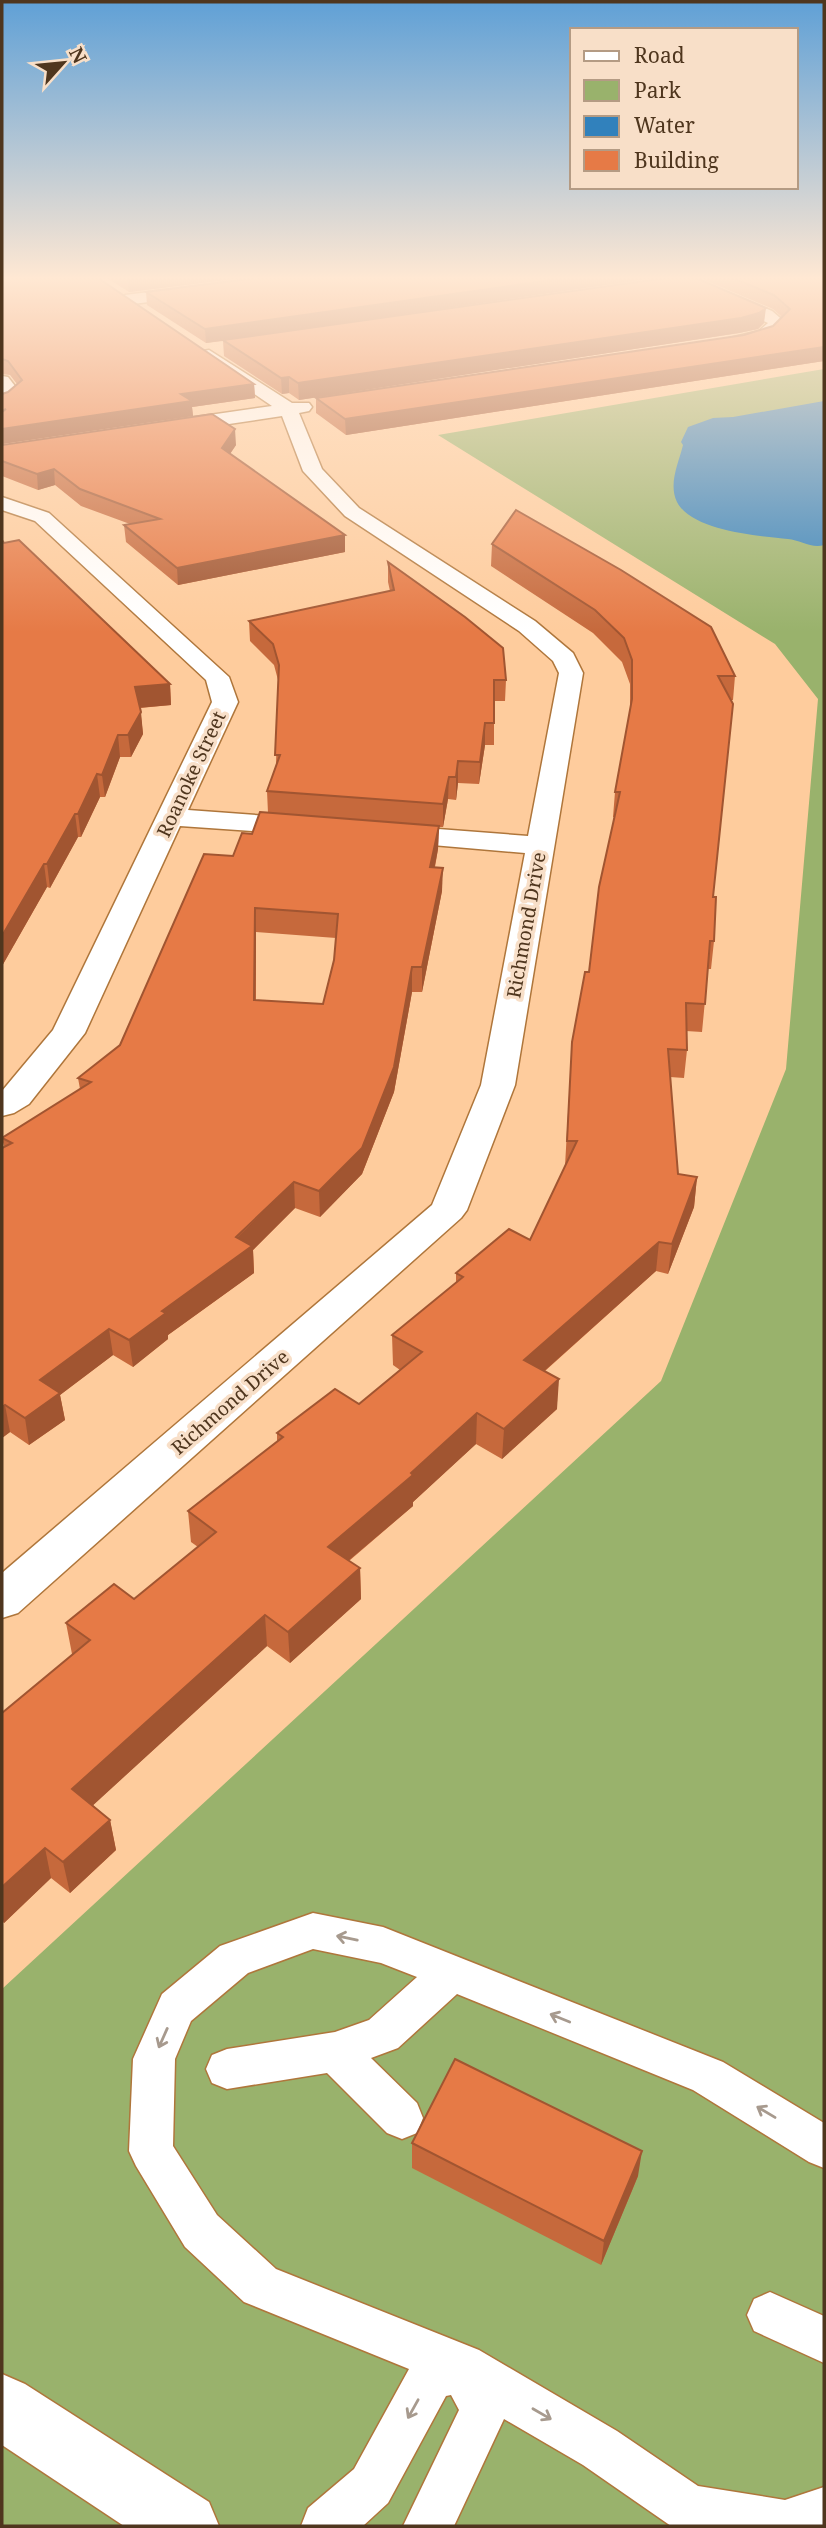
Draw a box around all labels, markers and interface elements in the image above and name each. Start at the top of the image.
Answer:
north arrow [28,28,98,98]
legend [570,28,798,189]
text: Road [634,41,685,69]
text: N [63,43,93,68]
text: Park [634,76,681,104]
text: Water [634,111,695,139]
text: Building [634,146,719,174]
street label: Roanoke Street [150,707,232,841]
street label: Richmond Drive [500,850,552,1000]
street label: Richmond Drive [166,1344,294,1460]
one-way arrow [336,1930,359,1944]
one-way arrow [549,2010,571,2023]
one-way arrow [156,2026,169,2048]
one-way arrow [757,2104,776,2119]
one-way arrow [406,2398,419,2419]
one-way arrow [531,2407,551,2421]

